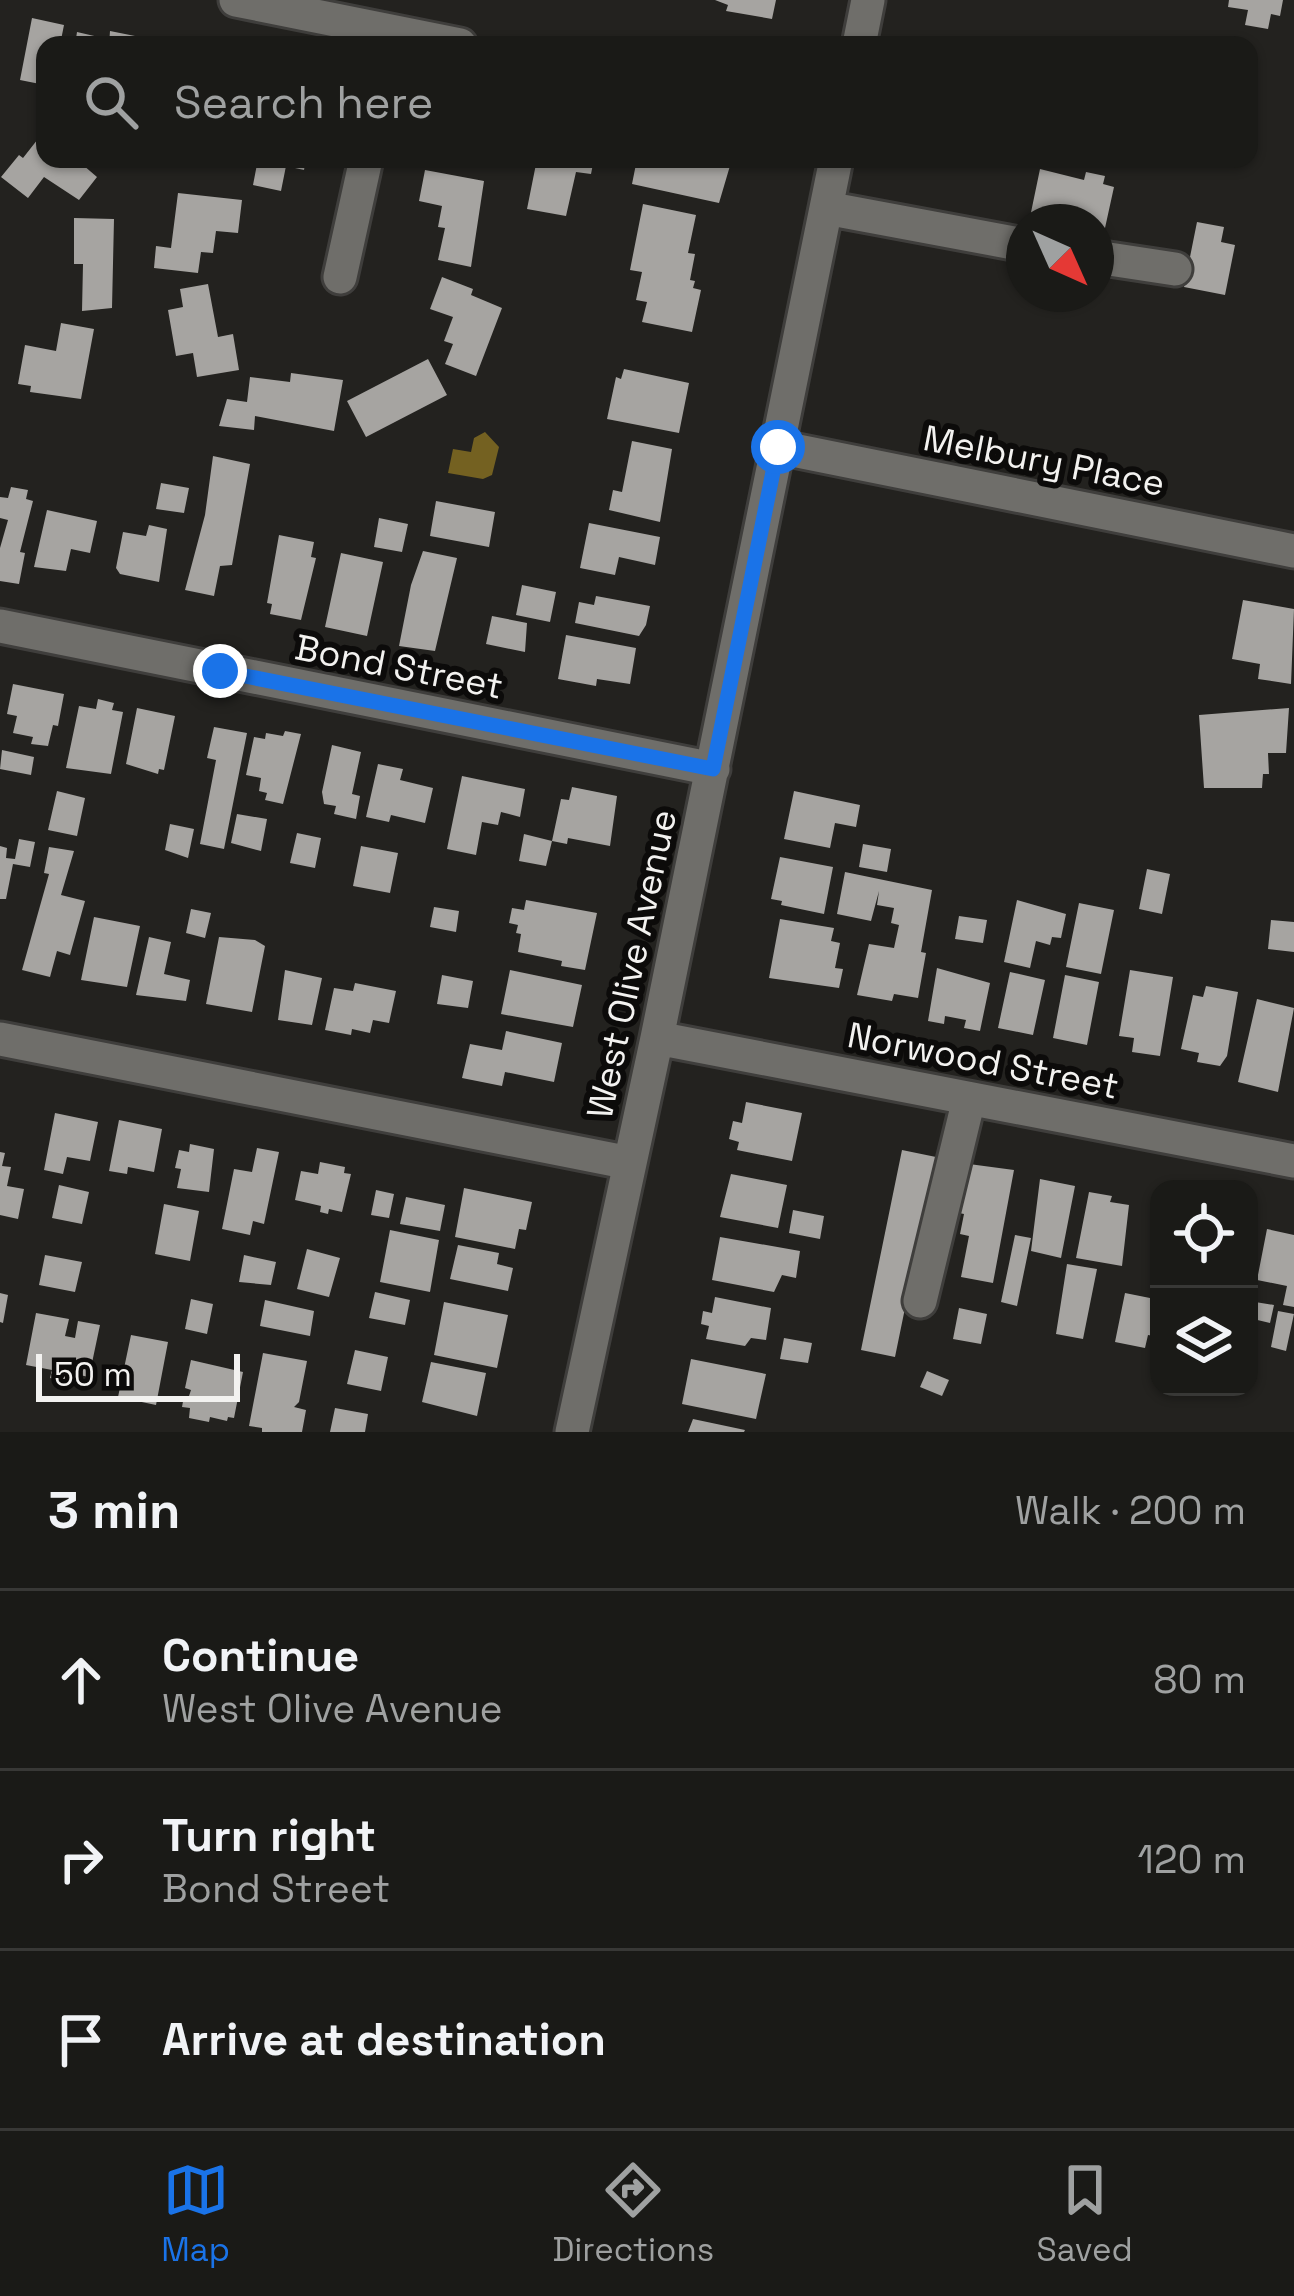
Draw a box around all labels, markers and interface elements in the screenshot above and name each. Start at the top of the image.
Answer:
search box [36,36,1258,168]
icon: search [78,69,144,135]
text: Search here [174,74,433,131]
north arrow [1006,204,1114,312]
street label: Melbury Place [919,415,1169,507]
route start [751,420,805,474]
street label: Bond Street [291,624,507,710]
route end [193,644,247,698]
street label: West Olive Avenue [577,805,687,1123]
street label: Norwood Street [844,1012,1122,1110]
map controls [1150,1180,1258,1396]
button: locate [1150,1180,1258,1288]
button: layers [1150,1288,1258,1396]
scale bar [36,1348,240,1401]
text: 50 m [54,1354,132,1396]
text: 3 min [48,1478,181,1543]
text: Walk · 200 m [1015,1486,1246,1535]
text: Continue [162,1627,359,1684]
icon: ahead [48,1647,114,1713]
text: 80 m [1153,1655,1246,1704]
text: West Olive Avenue [162,1684,503,1733]
text: Turn right [162,1807,376,1864]
icon: right [48,1827,114,1893]
text: 120 m [1138,1835,1246,1884]
text: Bond Street [162,1864,390,1913]
icon: arrive [48,2007,114,2073]
text: Arrive at destination [162,2011,606,2068]
tab: Map [161,2157,230,2271]
tab: Directions [552,2157,714,2271]
tab: Saved [1037,2157,1133,2271]

